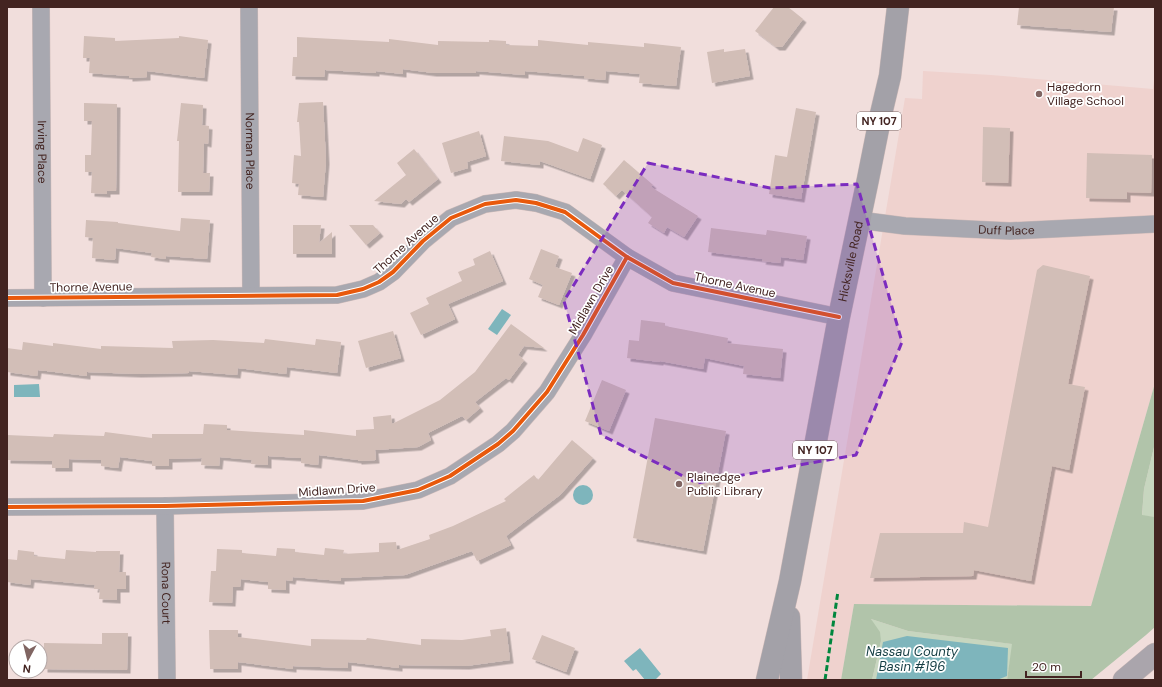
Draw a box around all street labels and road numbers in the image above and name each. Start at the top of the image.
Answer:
street label: Norman Place [242,112,258,190]
road number: NY 107 [857,112,901,130]
street label: Irving Place [34,120,50,184]
street label: Thorne Avenue [370,210,442,278]
street label: Hicksville Road [834,220,867,303]
street label: Duff Place [978,221,1035,239]
street label: Midlawn Drive [565,262,617,337]
street label: Thorne Avenue [693,269,777,301]
street label: Thorne Avenue [49,278,133,296]
road number: NY 107 [793,441,837,459]
street label: Midlawn Drive [298,479,376,501]
street label: Rona Court [158,562,174,625]

